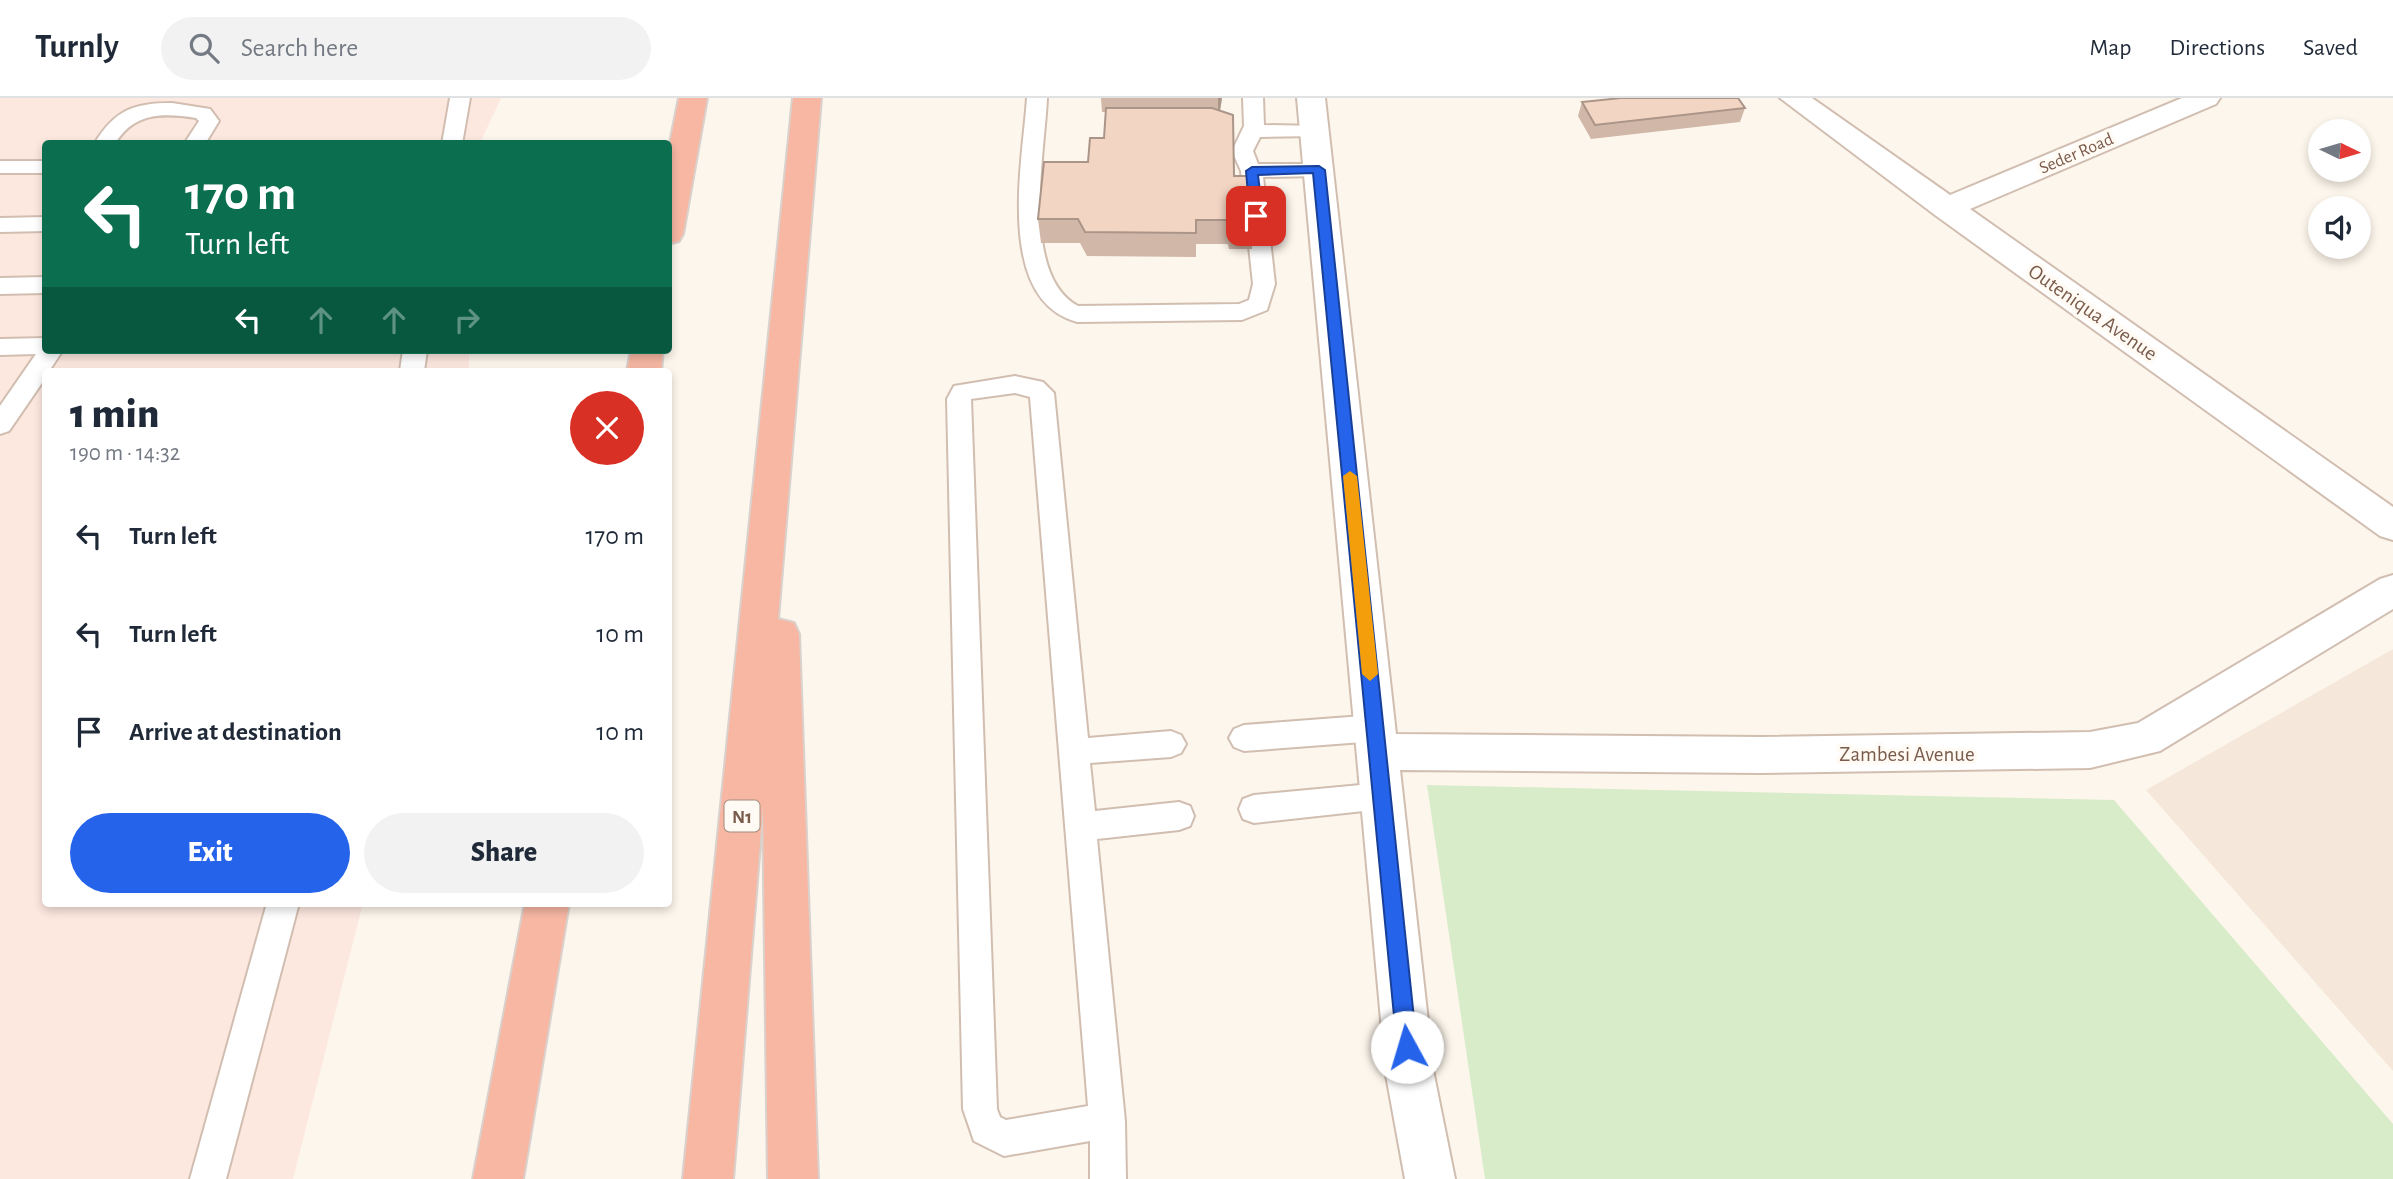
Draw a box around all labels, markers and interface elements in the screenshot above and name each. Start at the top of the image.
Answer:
search box [161,17,651,80]
icon: search [185,29,223,67]
text: Turnly [35,31,119,64]
text: Search here [241,35,358,61]
text: Map [2089,36,2131,60]
text: Directions [2169,36,2265,60]
text: Saved [2303,36,2358,60]
north arrow [2308,119,2371,182]
map controls [2308,119,2371,259]
street label: Seder Road [2037,130,2116,178]
icon: left [70,168,161,259]
text: 170 m [185,170,296,219]
pin [1226,186,1286,246]
button: sound [2308,196,2371,259]
icon: arrive [1237,197,1275,235]
text: Turn left [185,228,289,260]
street label: Outeniqua Avenue [2024,260,2161,365]
icon: left [229,301,267,339]
icon: ahead [302,301,340,339]
icon: ahead [375,301,413,339]
icon: right [448,301,486,339]
button: close [570,391,644,465]
text: 1 min [70,393,159,435]
text: 190 m · 14:32 [70,442,180,465]
icon: left [70,517,108,555]
text: Turn left [129,523,217,549]
text: 170 m [585,523,644,549]
icon: left [70,615,108,653]
text: Turn left [129,621,217,647]
text: 10 m [596,621,644,647]
icon: arrive [70,713,108,751]
text: Arrive at destination [129,719,342,745]
text: 10 m [596,719,644,745]
street label: Zambesi Avenue [1839,744,1975,765]
road number: N1 [724,800,760,832]
button: Exit [70,813,350,893]
button: Share [364,813,644,893]
position arrow [1370,1010,1444,1084]

